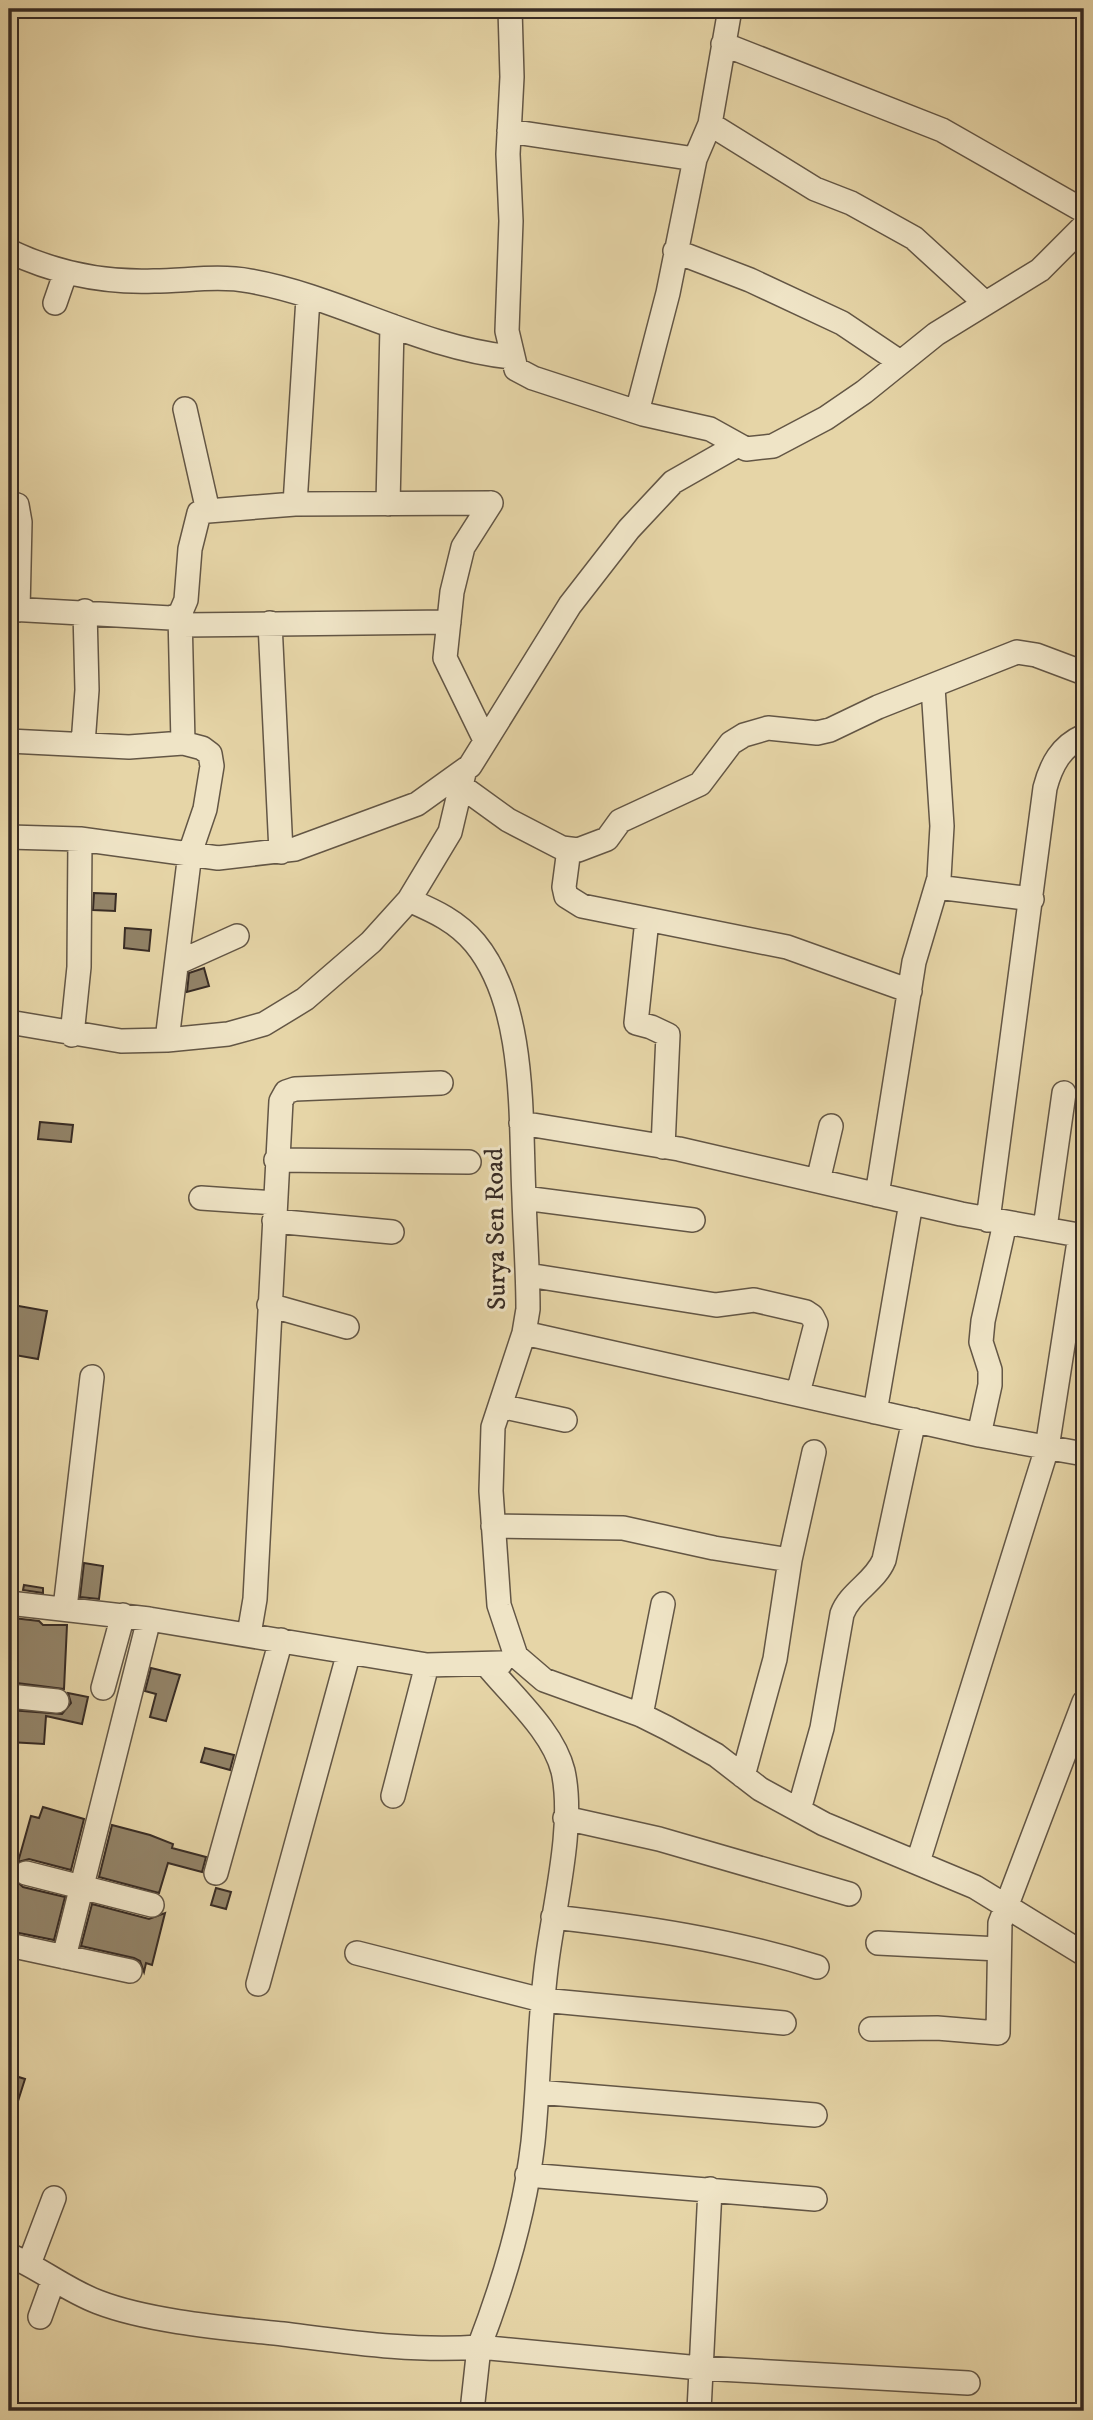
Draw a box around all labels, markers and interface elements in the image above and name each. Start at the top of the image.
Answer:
street label: Surya Sen Road [478,1148,514,1310]

